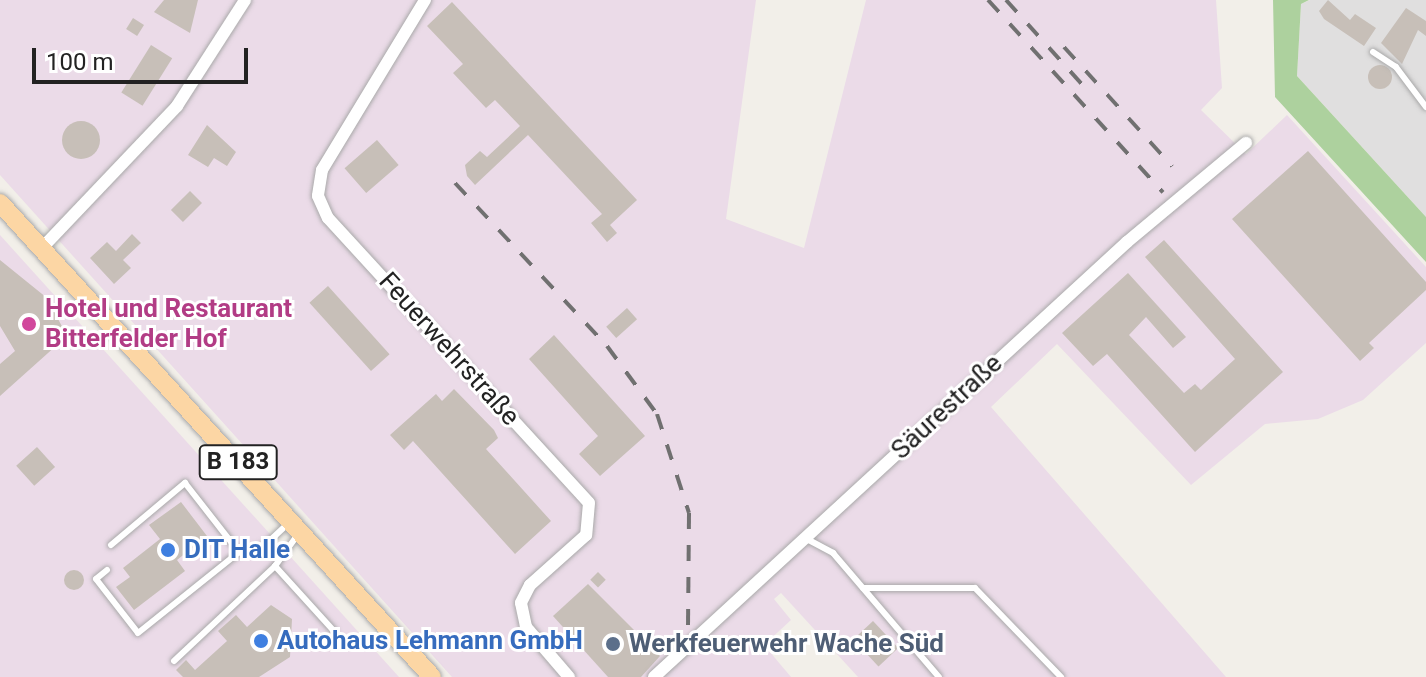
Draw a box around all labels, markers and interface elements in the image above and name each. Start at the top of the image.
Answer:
scale bar [36,32,252,82]
text: 100 m [46,48,113,76]
street label: Feuerwehrstraße [372,266,526,432]
place label: Hotel und Restaurant Bitterfelder Hof [45,293,292,354]
marker: Hotel und Restaurant Bitterfelder Hof [20,315,38,333]
street label: Säurestraße [885,348,1009,466]
road number: B 183 [198,442,278,482]
place label: DIT Halle [184,534,291,566]
marker: DIT Halle [159,541,177,559]
place label: Autohaus Lehmann GmbH [277,625,583,657]
place label: Werkfeuerwehr Wache Süd [629,628,944,660]
marker: Autohaus Lehmann GmbH [252,632,270,650]
marker: Werkfeuerwehr Wache Süd [604,635,622,653]

